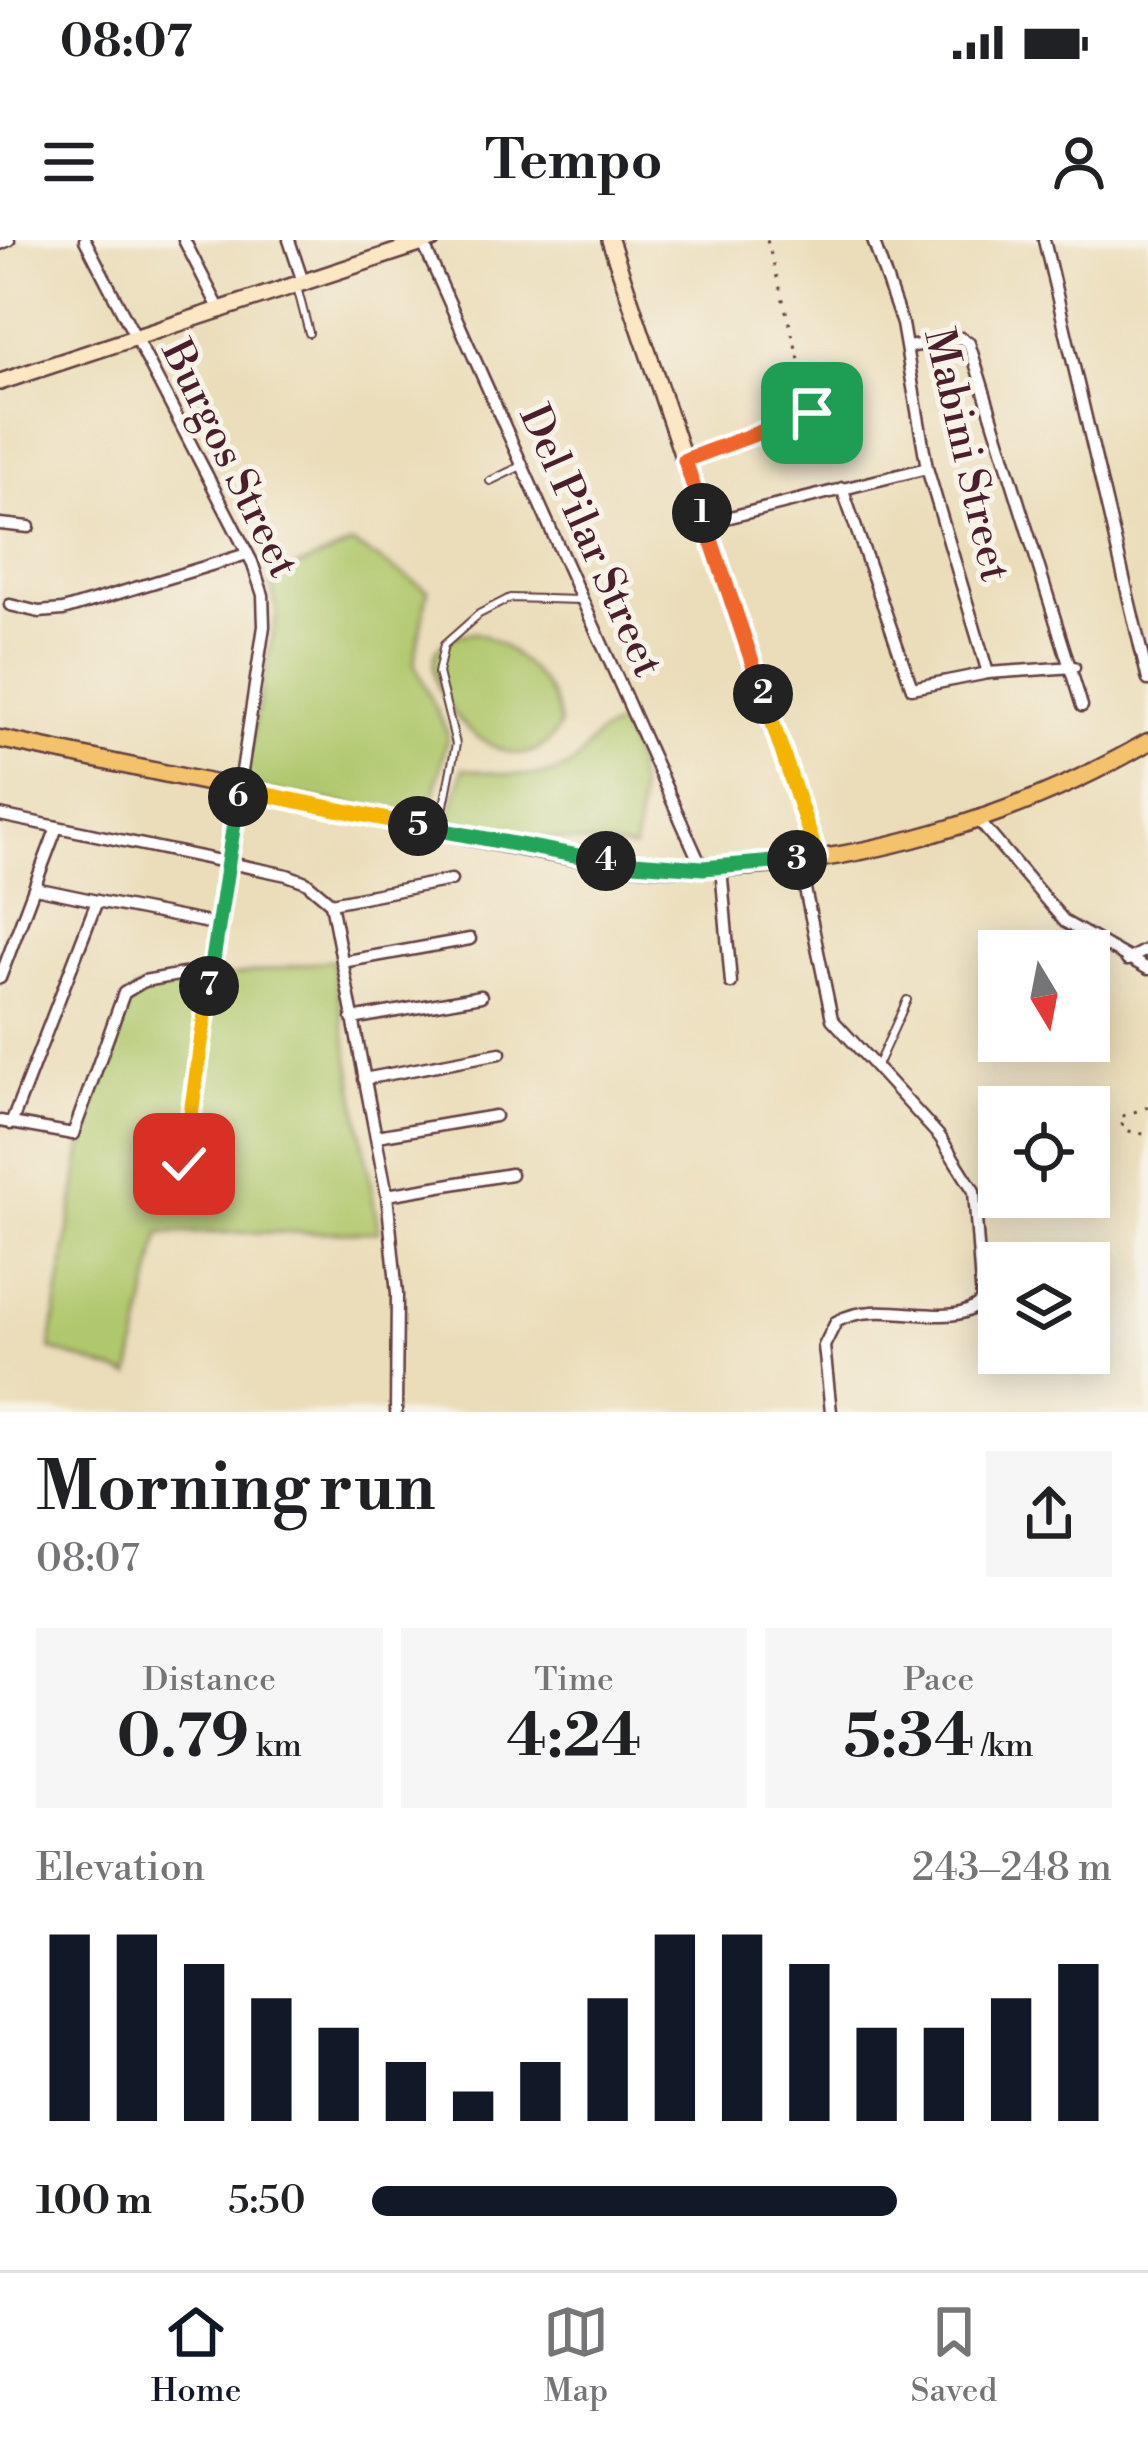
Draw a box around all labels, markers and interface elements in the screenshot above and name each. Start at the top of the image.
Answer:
text: 08:07 [60,14,193,71]
text: Tempo [485,128,663,196]
icon: menu [36,129,102,195]
icon: person [1046,129,1112,195]
street label: Mabini Street [911,323,1021,587]
street label: Burgos Street [147,331,309,587]
pin [761,362,863,464]
icon: arrive [779,380,845,446]
street label: Del Pilar Street [506,397,674,685]
pin: 1 [672,483,732,543]
text: 1 [694,492,710,533]
pin: 2 [733,664,793,724]
text: 2 [753,673,773,714]
pin: 6 [208,767,268,827]
text: 6 [228,776,248,817]
pin: 5 [388,796,448,856]
text: 5 [408,805,428,846]
pin: 3 [767,830,827,890]
pin: 4 [576,831,636,891]
text: 3 [787,839,807,880]
text: 4 [595,840,617,881]
north arrow [978,930,1110,1062]
map controls [978,930,1110,1374]
pin: 7 [179,956,239,1016]
text: 7 [199,965,219,1006]
button: locate [978,1086,1110,1218]
pin [133,1113,235,1215]
icon: check [151,1131,217,1197]
button: layers [978,1242,1110,1374]
text: Morning run [36,1448,435,1531]
button: share [986,1451,1112,1577]
text: 08:07 [36,1535,140,1584]
text: Distance [143,1660,276,1701]
text: Time [534,1660,614,1701]
text: Pace [903,1660,974,1701]
text: 0.79 [117,1701,249,1776]
text: 4:24 [507,1701,641,1776]
text: 5:34 [844,1701,975,1776]
text: km [249,1726,302,1767]
text: /km [975,1726,1034,1767]
text: Elevation [36,1844,205,1893]
text: 243–248 m [912,1844,1112,1893]
text: 100 m [36,2177,152,2226]
text: 5:50 [228,2177,306,2226]
tab: Home [151,2299,241,2412]
tab: Map [543,2299,609,2412]
tab: Saved [911,2299,997,2412]

